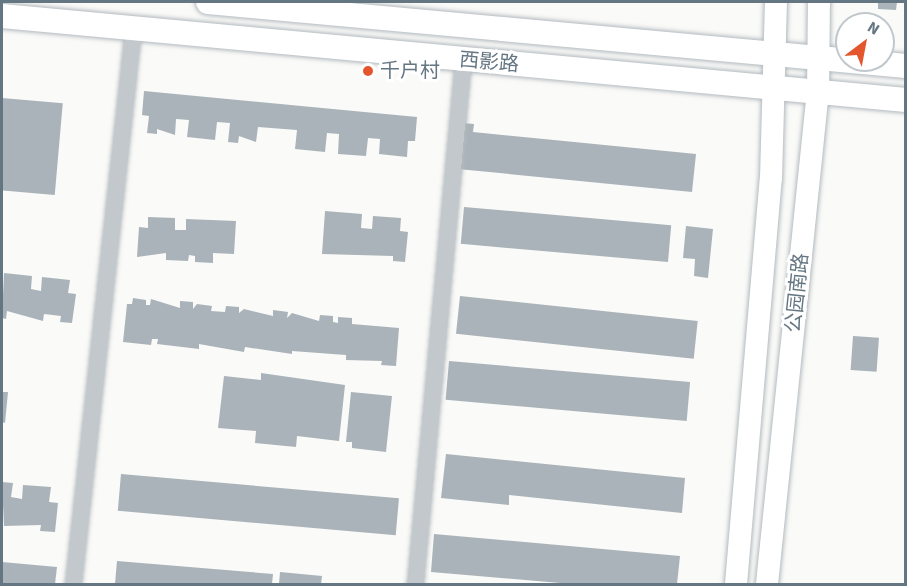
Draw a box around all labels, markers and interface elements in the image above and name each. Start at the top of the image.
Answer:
north arrow [835,12,895,72]
text: N [863,16,884,41]
street label: 西影路 [458,48,520,78]
place label: 千户村 [380,59,440,83]
marker: 千户村 [361,64,375,78]
street label: 公园南路 [782,252,814,334]

